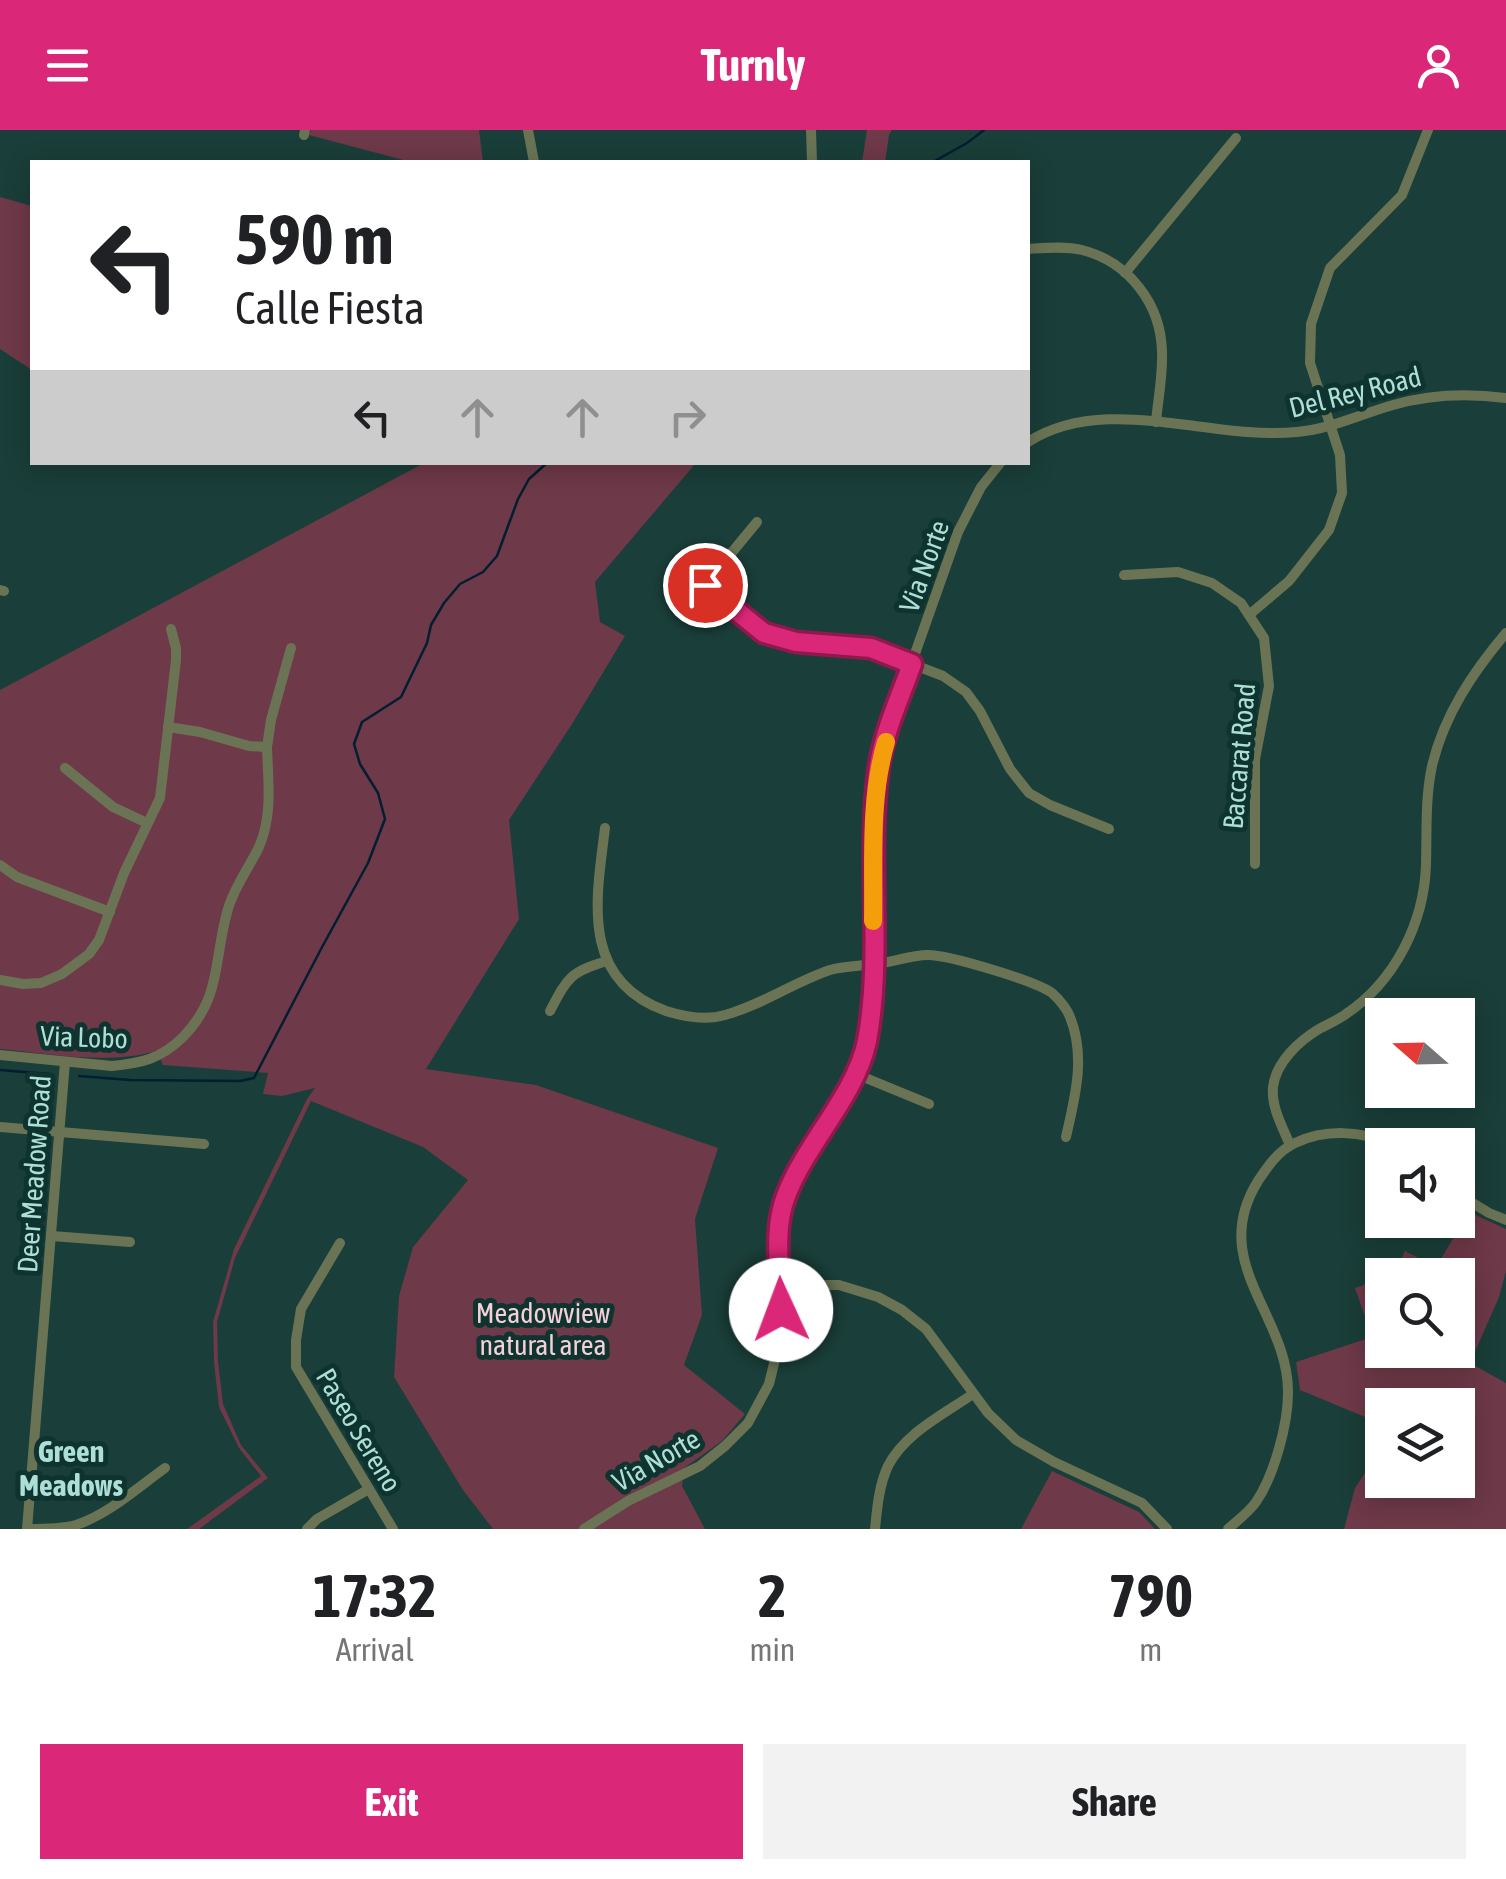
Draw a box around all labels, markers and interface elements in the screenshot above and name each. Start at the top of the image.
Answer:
icon: menu [40,38,95,93]
icon: person [1411,38,1466,93]
text: Turnly [701,39,805,91]
text: 590 m [235,199,394,279]
icon: left [70,200,200,330]
text: Calle Fiesta [235,282,425,334]
street label: Del Rey Road [1286,360,1424,424]
icon: left [345,390,400,445]
icon: ahead [450,390,505,445]
icon: ahead [555,390,610,445]
icon: right [660,390,715,445]
street label: Via Norte [893,516,955,616]
pin [663,543,748,628]
icon: arrive [678,558,733,613]
street label: Baccarat Road [1217,682,1261,830]
north arrow [1365,998,1475,1108]
map controls [1365,998,1475,1498]
street label: Via Lobo [40,1019,128,1055]
street label: Deer Meadow Road [11,1074,57,1274]
button: sound [1365,1128,1475,1238]
position arrow [729,1258,833,1362]
button: search [1365,1258,1475,1368]
park label: Meadowview natural area [476,1297,611,1361]
street label: Paseo Sereno [310,1363,408,1497]
button: layers [1365,1388,1475,1498]
street label: Via Norte [607,1422,705,1498]
district label: Green Meadows [19,1434,123,1502]
text: 17:32 [313,1561,436,1630]
text: 2 [758,1561,787,1630]
text: 790 [1108,1561,1193,1630]
text: Arrival [336,1631,414,1668]
text: min [749,1631,795,1668]
text: m [1139,1631,1162,1668]
button: Exit [40,1744,743,1859]
button: Share [763,1744,1466,1859]

